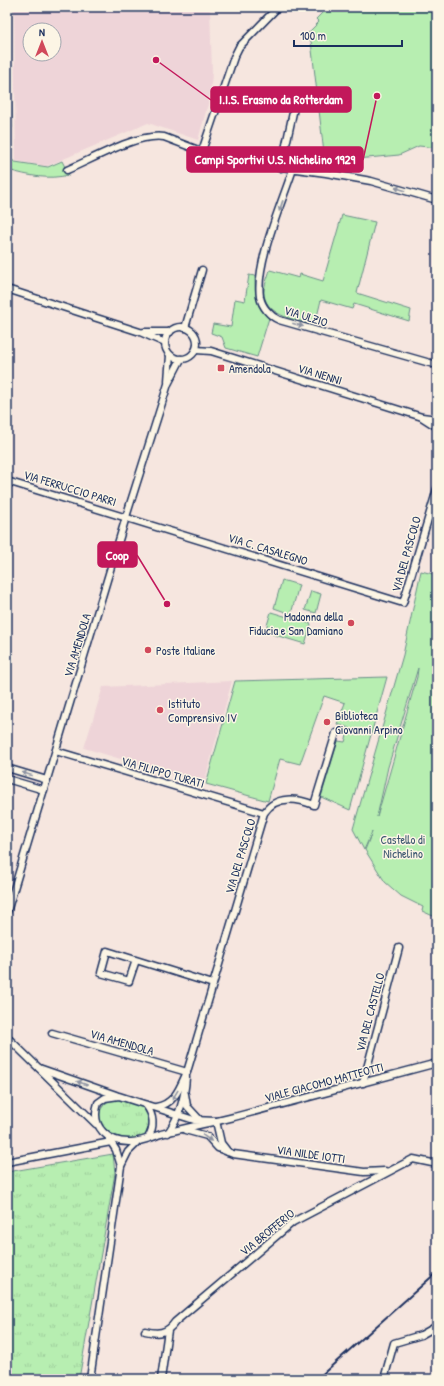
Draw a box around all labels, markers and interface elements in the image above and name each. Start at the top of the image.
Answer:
north arrow [22,22,62,62]
scale bar [294,22,402,48]
text: N [39,25,45,39]
text: 100 m [300,27,326,44]
callout: I.I.S. Erasmo da Rotterdam [211,87,351,112]
text: I.I.S. Erasmo da Rotterdam [219,90,343,108]
callout: Campi Sportivi U.S. Nichelino 1929 [187,147,363,172]
text: Campi Sportivi U.S. Nichelino 1929 [195,150,356,169]
one-way arrow [393,186,405,192]
one-way arrow [278,201,284,213]
street label: VIA ULZIO [282,301,330,331]
one-way arrow [291,323,304,329]
street label: VIA NENNI [296,359,344,389]
place label: Amendola [229,360,271,377]
marker: Amendola [216,363,226,373]
street label: VIA FERRUCCIO PARRI [22,466,118,510]
street label: VIA DEL PASCOLO [387,514,425,594]
street label: VIA C. CASALEGNO [226,529,310,569]
callout: Coop [98,542,137,567]
text: Coop [105,546,129,565]
place label: Madonna della Fiducia e San Damiano [248,608,343,639]
street label: VIA AMENDOLA [59,611,95,679]
marker: Madonna della Fiducia e San Damiano [346,618,356,628]
place label: Poste Italiane [156,642,216,659]
marker: Poste Italiane [143,645,153,655]
place label: Istituto Comprensivo IV [168,695,237,726]
marker: Istituto Comprensivo IV [155,705,165,715]
place label: Biblioteca Giovanni Arpino [335,707,403,738]
marker: Biblioteca Giovanni Arpino [322,717,332,727]
street label: VIA FILIPPO TURATI [119,752,207,792]
one-way arrow [21,771,33,777]
street label: VIA DEL PASCOLO [220,816,260,896]
park label: Castello di Nichelino [381,831,425,862]
street label: VIA DEL CASTELLO [351,970,389,1053]
street label: VIA AMENDOLA [88,1025,156,1059]
street label: VIALE GIACOMO MATTEOTTI [263,1058,385,1106]
one-way arrow [76,1080,88,1086]
one-way arrow [172,1089,179,1101]
one-way arrow [202,1134,213,1142]
street label: VIA NILDE IOTTI [276,1141,346,1167]
street label: VIA BROFFERIO [236,1205,298,1259]

